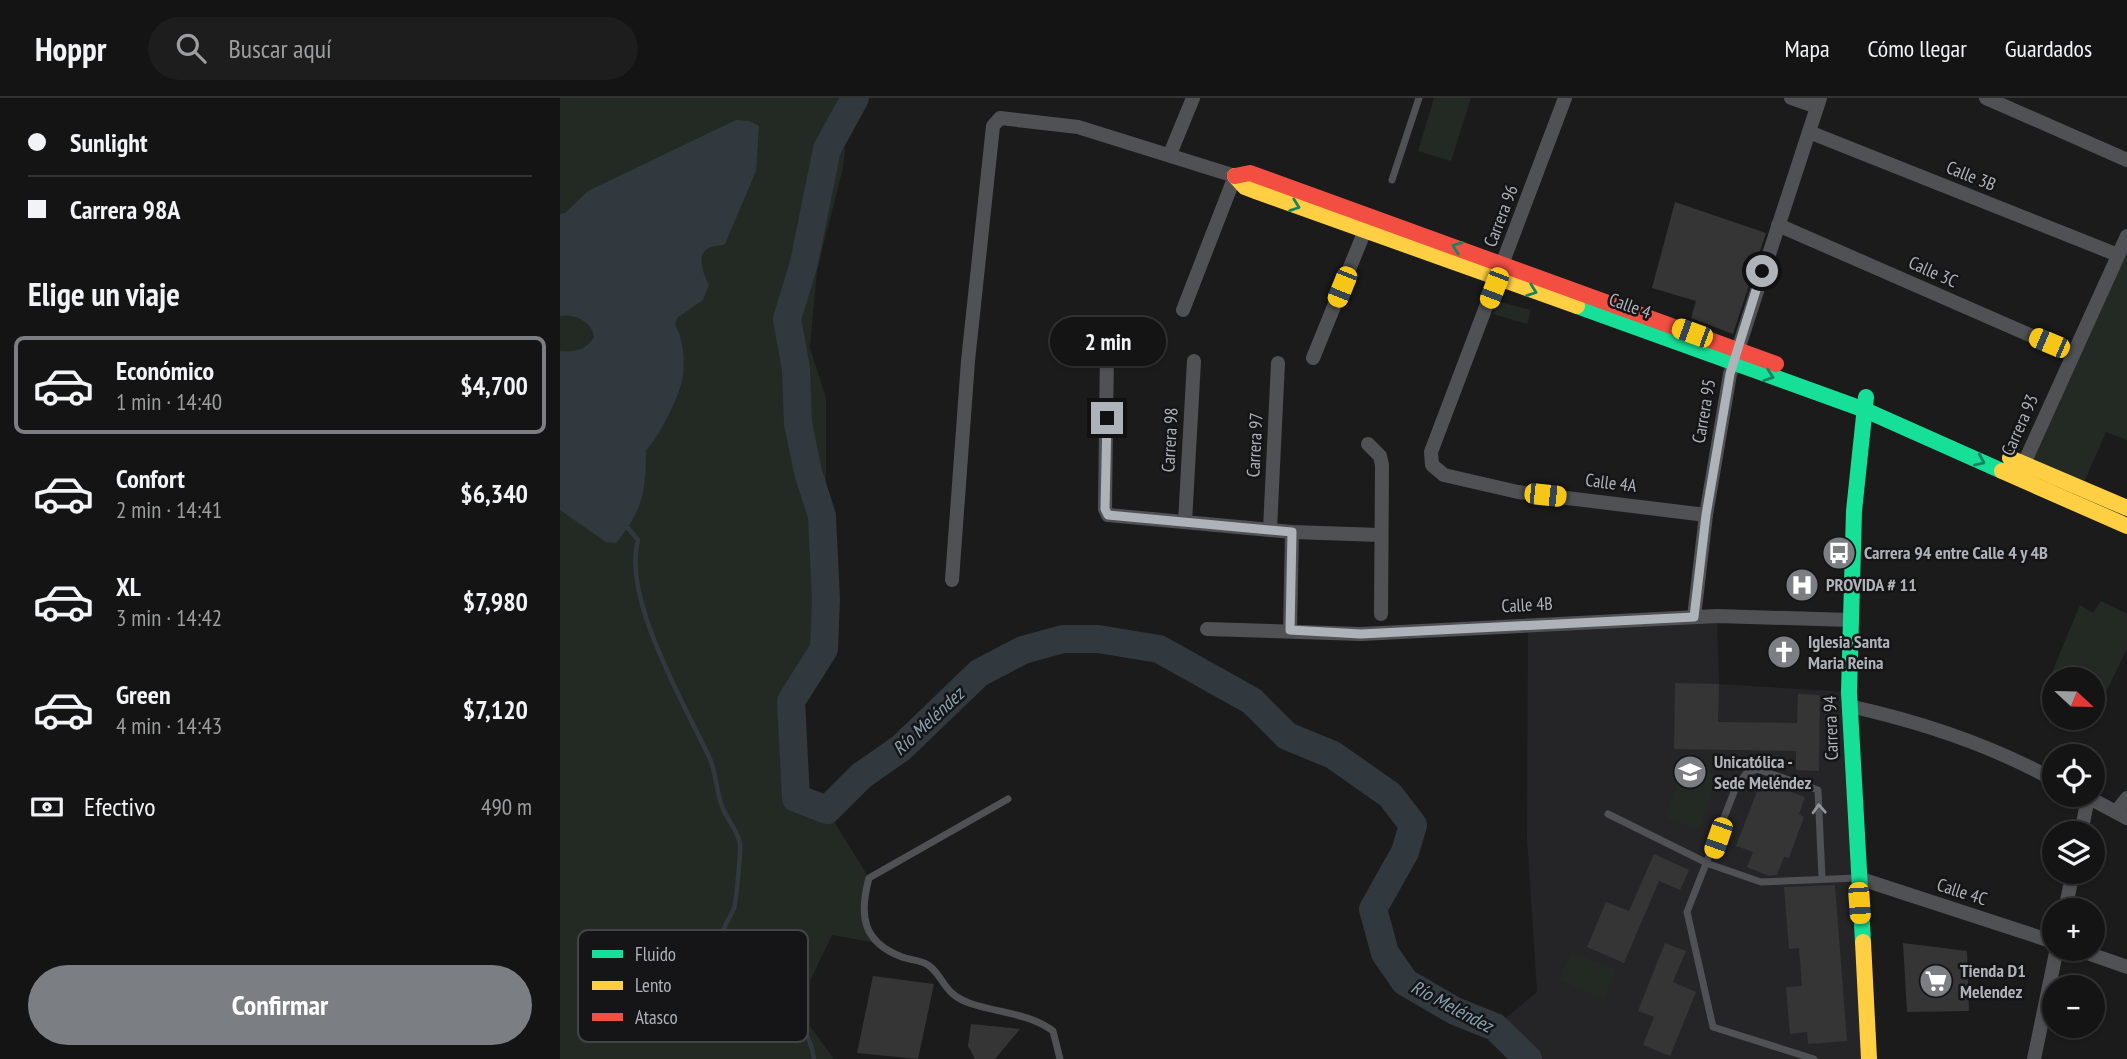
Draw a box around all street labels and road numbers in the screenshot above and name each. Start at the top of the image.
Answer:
street label: Calle 3B [1943,155,1999,196]
street label: Carrera 96 [1478,182,1523,250]
street label: Calle 3C [1905,251,1961,292]
street label: Calle 4 [1606,287,1654,324]
street label: Carrera 95 [1687,377,1720,445]
street label: Carrera 93 [1996,391,2043,459]
street label: Carrera 98 [1156,407,1183,473]
street label: Carrera 97 [1241,412,1268,478]
street label: Calle 4A [1584,468,1638,497]
street label: Calle 4B [1501,592,1553,617]
street label: Carrera 94 [1818,695,1843,761]
street label: Calle 4C [1934,873,1990,910]

